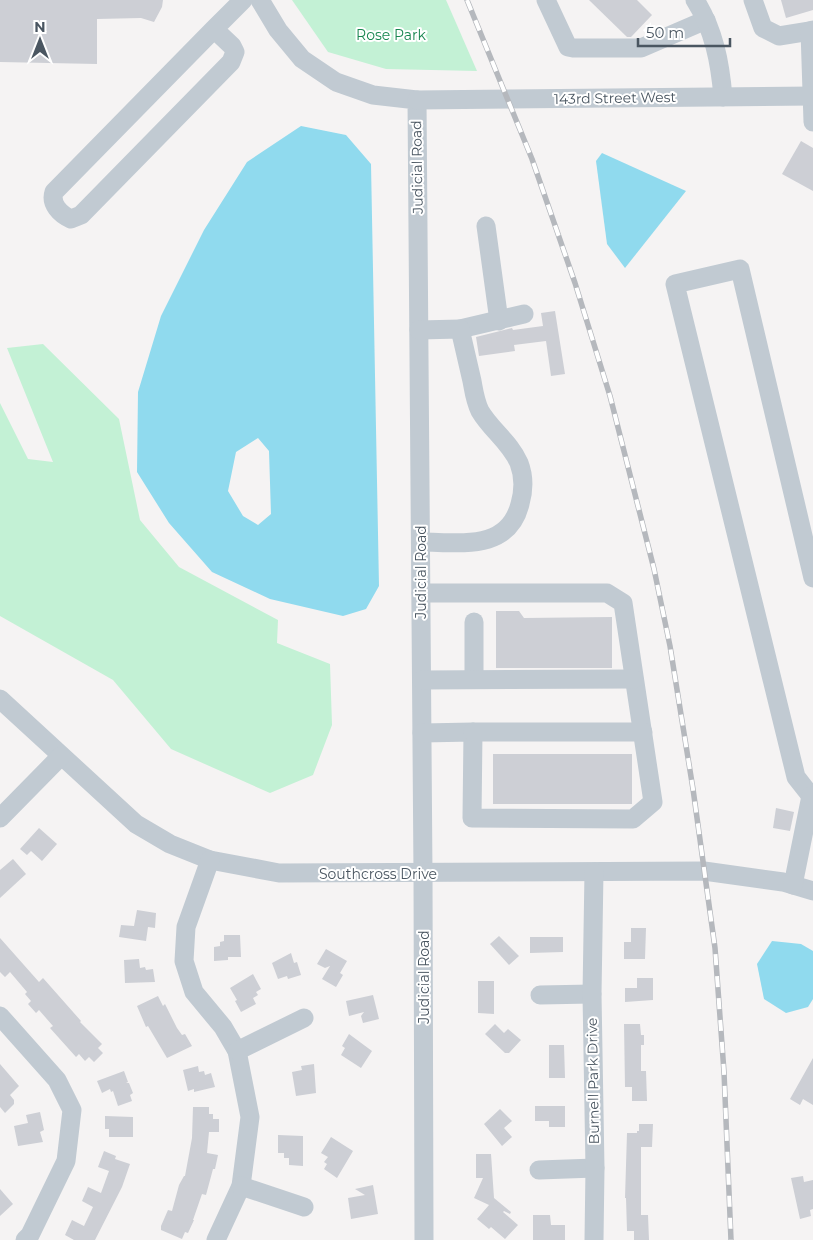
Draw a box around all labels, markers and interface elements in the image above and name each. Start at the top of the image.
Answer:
north arrow [15,15,65,65]
scale bar [638,15,730,47]
text: N [34,18,46,36]
text: 50 m [646,23,684,42]
park label: Rose Park [356,26,427,44]
street label: 143rd Street West [554,88,677,108]
street label: Judicial Road [407,120,427,215]
street label: Judicial Road [412,525,430,620]
street label: Southcross Drive [319,865,437,883]
street label: Judicial Road [415,930,433,1025]
street label: Burnell Park Drive [583,1017,603,1145]

